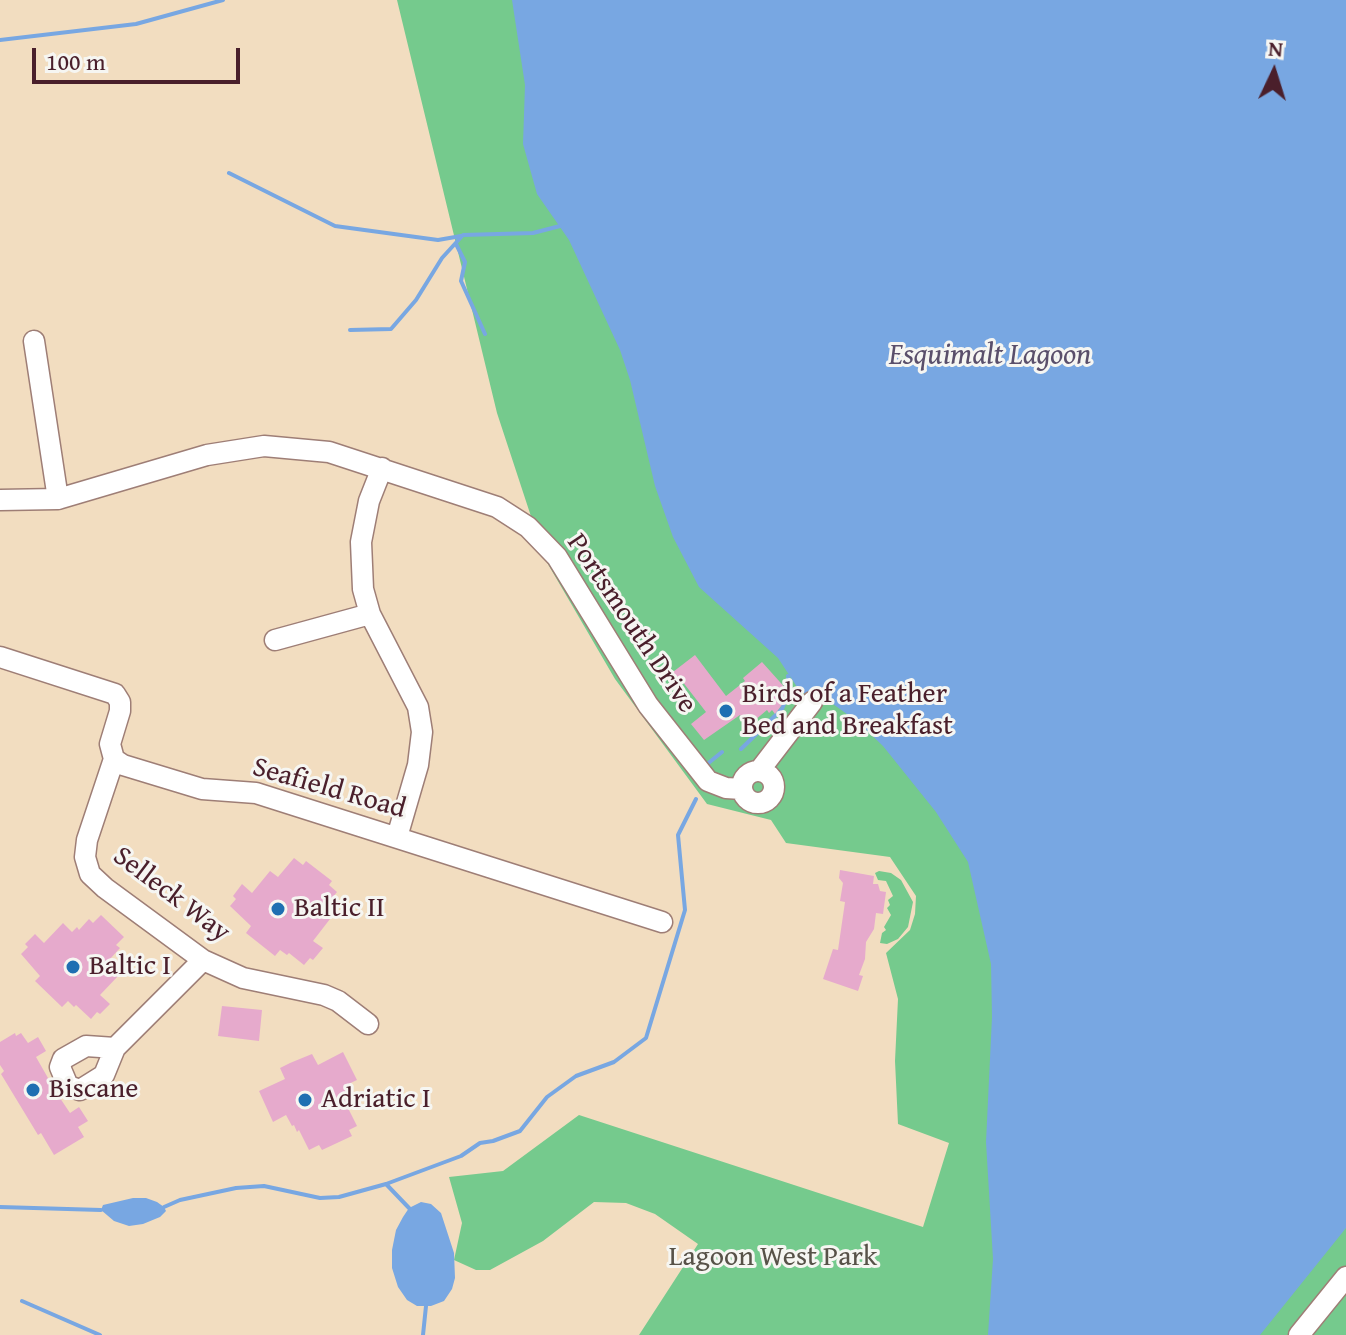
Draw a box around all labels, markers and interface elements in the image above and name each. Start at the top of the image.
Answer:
scale bar [36,32,244,82]
north arrow [1234,32,1314,112]
text: N [1267,32,1284,65]
text: 100 m [46,44,106,79]
water label: Esquimalt Lagoon [889,338,1091,374]
street label: Portsmouth Drive [559,528,703,720]
place label: Birds of a Feather Bed and Breakfast [742,678,953,744]
marker: Birds of a Feather Bed and Breakfast [717,702,735,720]
street label: Seafield Road [249,751,409,827]
street label: Selleck Way [106,840,236,950]
place label: Baltic II [294,892,385,926]
marker: Baltic II [269,900,287,918]
place label: Baltic I [89,950,171,984]
marker: Baltic I [64,958,82,976]
place label: Biscane [49,1073,138,1107]
marker: Biscane [24,1081,42,1099]
place label: Adriatic I [321,1083,430,1117]
marker: Adriatic I [296,1091,314,1109]
park label: Lagoon West Park [669,1241,877,1275]

